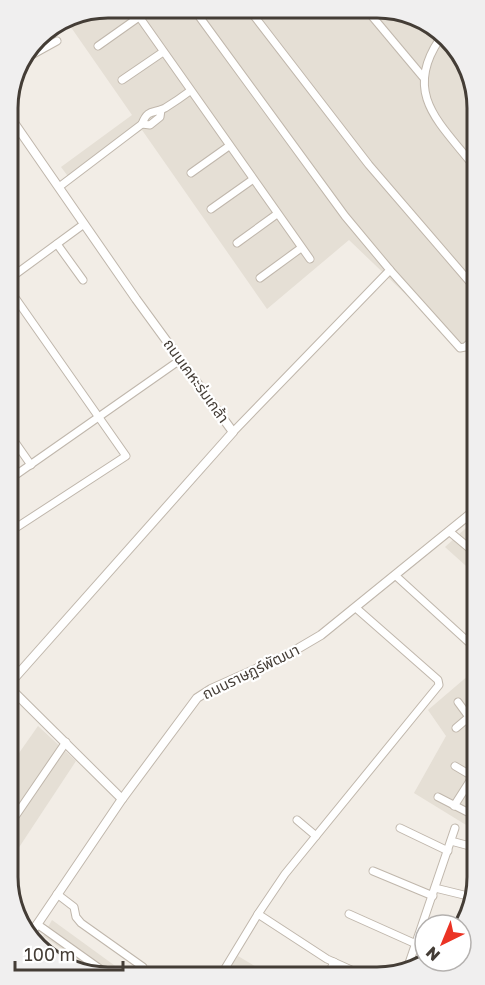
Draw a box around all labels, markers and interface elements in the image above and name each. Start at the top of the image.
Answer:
street label: ถนนเคหะร่มเกล้า [160,335,233,426]
street label: ถนนราษฏร์พัฒนา [199,640,302,702]
north arrow [413,913,473,973]
scale bar [15,934,123,972]
text: 100 m [24,943,75,965]
text: N [421,943,444,965]

